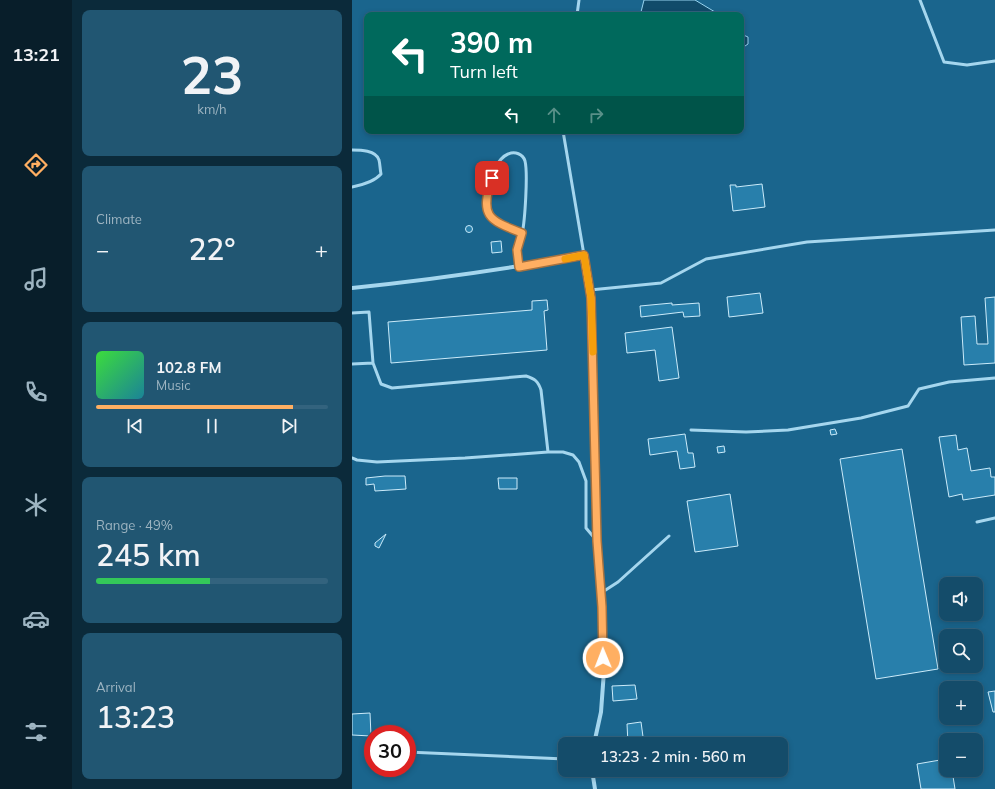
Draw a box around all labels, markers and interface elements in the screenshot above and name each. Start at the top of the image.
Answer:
text: 390 m [450,25,533,60]
icon: left [384,28,436,80]
text: 23 [181,42,243,107]
text: 13:21 [12,43,60,66]
text: Turn left [450,60,518,83]
text: km/h [197,101,227,117]
icon: left [501,104,523,126]
icon: ahead [543,104,565,126]
icon: right [585,104,607,126]
icon: directions [22,151,50,179]
pin [475,161,509,195]
icon: arrive [481,167,503,189]
text: Climate [96,211,142,227]
text: 22° [188,230,236,268]
text: − [96,236,109,264]
text: + [315,236,328,264]
icon: music [22,265,50,293]
text: 102.8 FM [156,358,221,377]
text: Music [156,377,191,393]
icon: phone [22,378,50,406]
icon: previous [124,415,146,437]
icon: pause [201,415,223,437]
icon: next [278,415,300,437]
icon: climate [22,491,50,519]
text: Range · 49% [96,517,173,533]
text: 245 km [96,536,201,574]
map controls [939,577,983,777]
button: sound [939,577,983,621]
icon: car [22,605,50,633]
button: search [939,629,983,673]
position arrow [582,637,624,679]
text: Arrival [96,679,136,695]
button: + [939,681,983,725]
text: 13:23 [96,698,175,736]
icon: filters [22,718,50,746]
speed limit sign: 30 [364,725,416,777]
button: − [939,733,983,777]
text: 13:23 · 2 min · 560 m [600,747,746,766]

